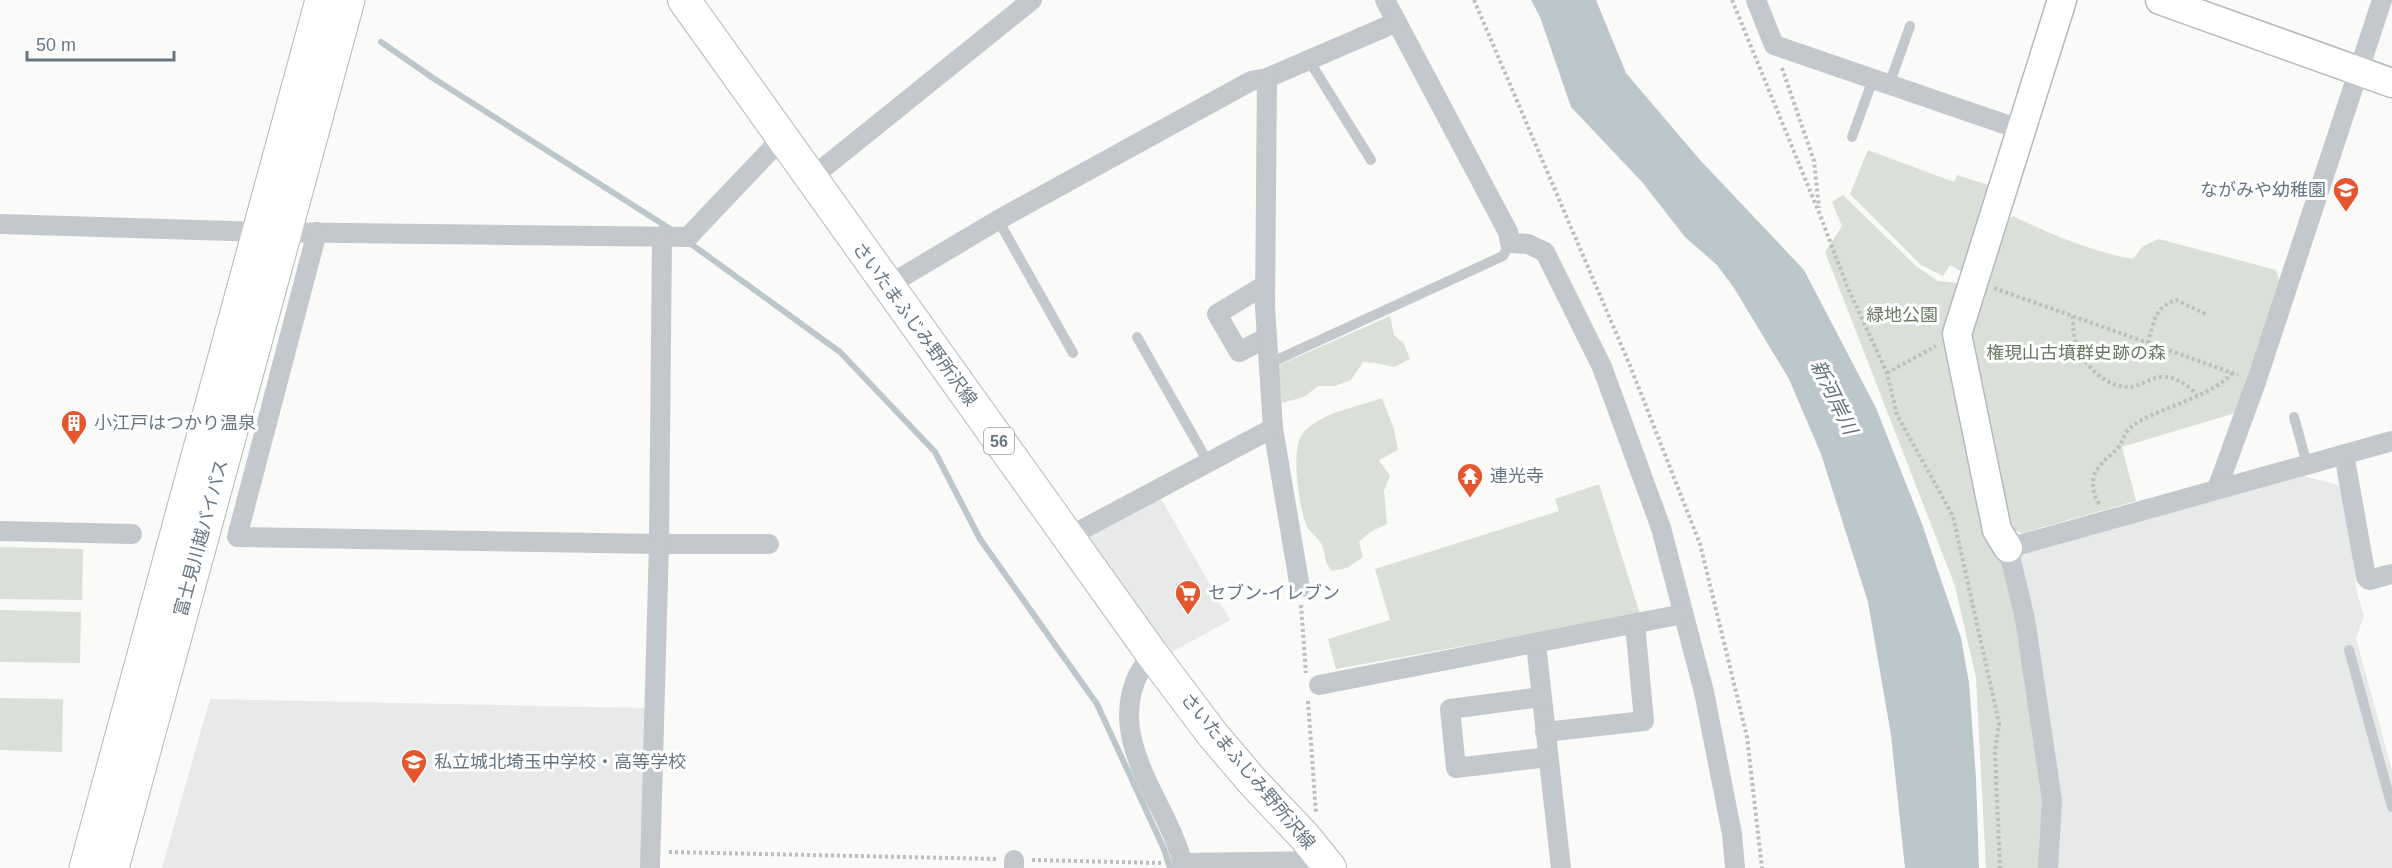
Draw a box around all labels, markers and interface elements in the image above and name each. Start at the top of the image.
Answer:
scale bar [27,24,174,62]
text: 50 m [36,35,76,55]
school or university icon: ながみや幼稚園 [2331,175,2361,213]
place label: ながみや幼稚園 [2200,180,2326,200]
street label: さいたまふじみ野所沢線 [849,238,981,410]
park label: 緑地公園 [1866,305,1938,325]
park label: 権現山古墳群史跡の森 [1986,343,2166,363]
water label: 新河岸川 [1807,356,1862,440]
building icon: 小江戸はつかり温泉 [59,408,89,446]
place label: 小江戸はつかり温泉 [94,413,256,433]
road number: 56 [984,428,1014,454]
street label: 富士見川越バイパス [170,457,232,619]
temple icon: 連光寺 [1455,461,1485,499]
place label: 連光寺 [1490,466,1544,486]
supermarket icon: セブン-イレブン [1173,578,1203,616]
place label: セブン-イレブン [1208,583,1340,603]
street label: さいたまふじみ野所沢線 [1177,689,1319,853]
school or university icon: 私立城北埼玉中学校・高等学校 [399,747,429,785]
place label: 私立城北埼玉中学校・高等学校 [434,752,686,772]

